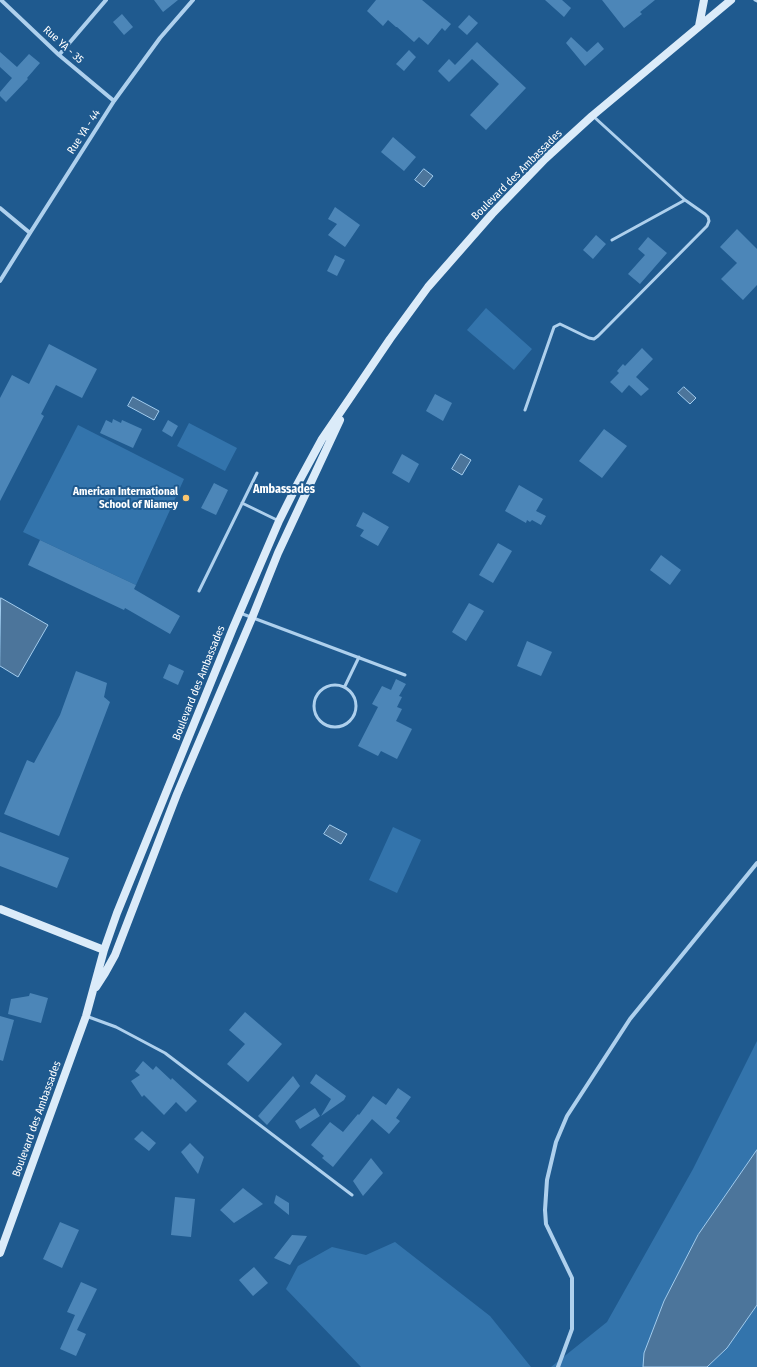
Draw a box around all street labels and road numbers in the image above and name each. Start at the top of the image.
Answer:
street label: Rue YA - 35 [40,23,86,67]
street label: Rue YA - 44 [65,107,103,157]
street label: Boulevard des Ambassades [469,127,565,223]
street label: Boulevard des Ambassades [170,624,228,742]
street label: Boulevard des Ambassades [10,1059,64,1179]

